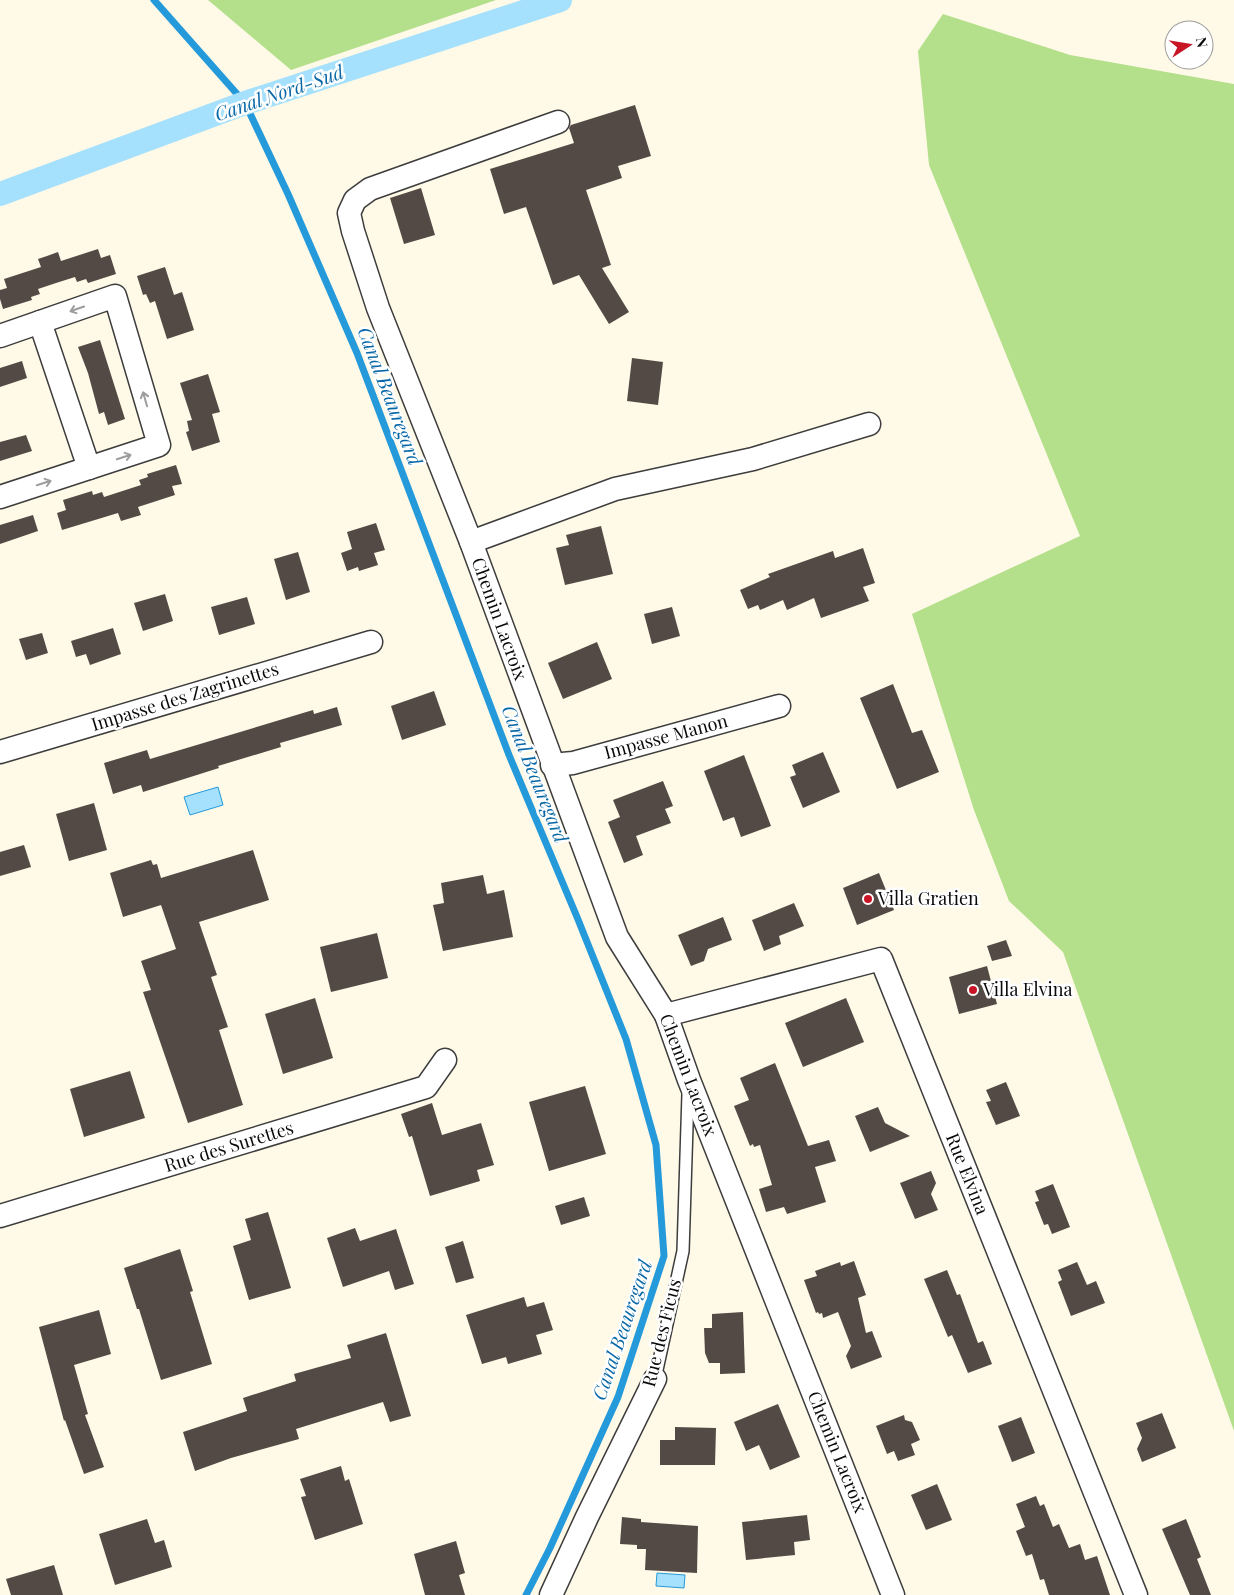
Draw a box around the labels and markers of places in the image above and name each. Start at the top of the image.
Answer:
place label: Villa Gratien [877,886,979,910]
marker: Villa Gratien [862,893,874,905]
place label: Villa Elvina [982,977,1073,1001]
marker: Villa Elvina [967,984,979,996]

